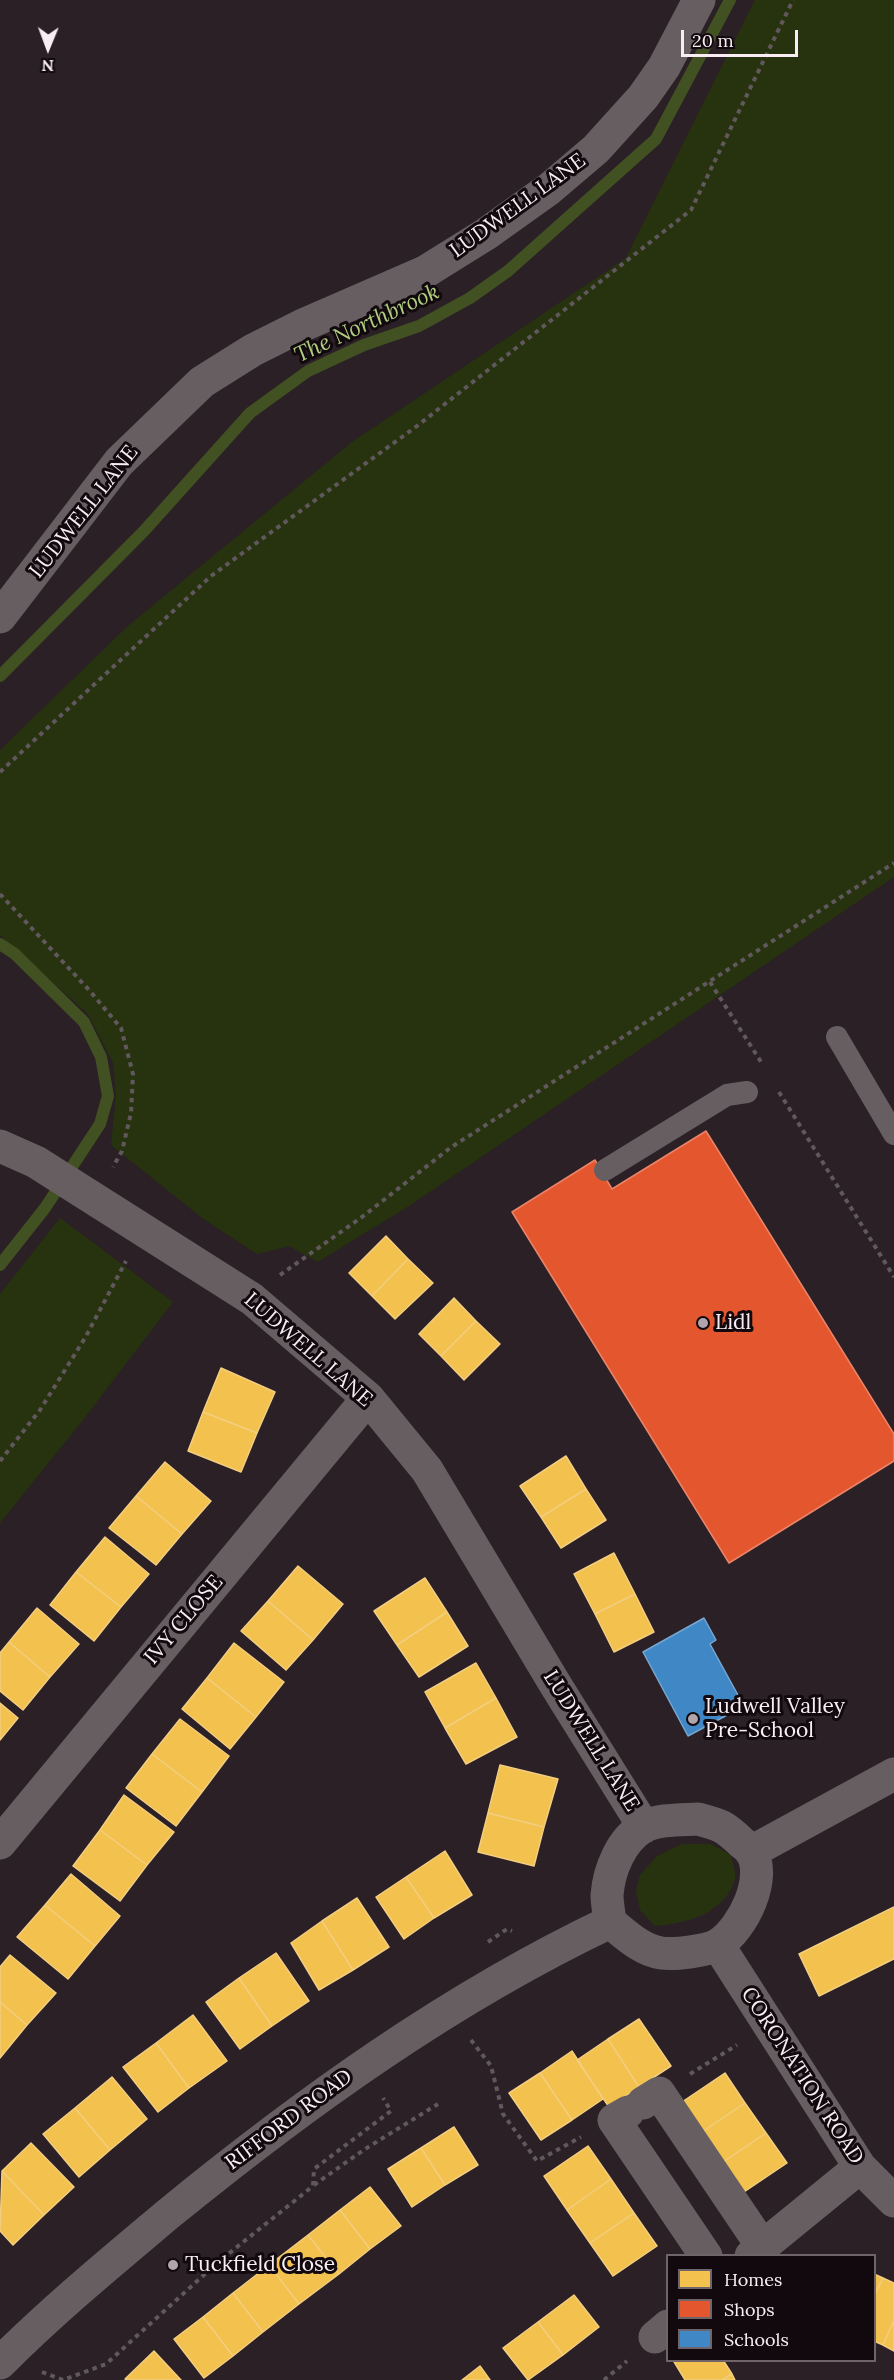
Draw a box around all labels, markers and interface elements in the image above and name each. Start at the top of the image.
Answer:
north arrow [18,18,78,78]
scale bar [684,18,801,56]
text: 20 m [692,29,734,52]
text: N [41,56,54,76]
street label: LUDWELL LANE [445,148,591,264]
water label: The Northbrook [290,279,444,369]
street label: LUDWELL LANE [24,441,144,583]
street label: LUDWELL LANE [239,1288,377,1412]
place label: Lidl [715,1310,751,1336]
marker: Lidl [696,1316,710,1330]
street label: IVY CLOSE [139,1570,229,1670]
street label: LUDWELL LANE [538,1666,644,1816]
place label: Ludwell Valley Pre-School [705,1694,845,1744]
marker: Ludwell Valley Pre-School [686,1712,700,1726]
street label: CORONATION ROAD [735,1983,869,2169]
street label: RIFFORD ROAD [221,2064,357,2176]
place label: Tuckfield Close [185,2252,335,2278]
legend [666,2254,876,2362]
marker: Tuckfield Close [166,2258,180,2272]
text: Homes [724,2268,782,2291]
text: Shops [724,2298,775,2321]
text: Schools [724,2328,789,2351]

